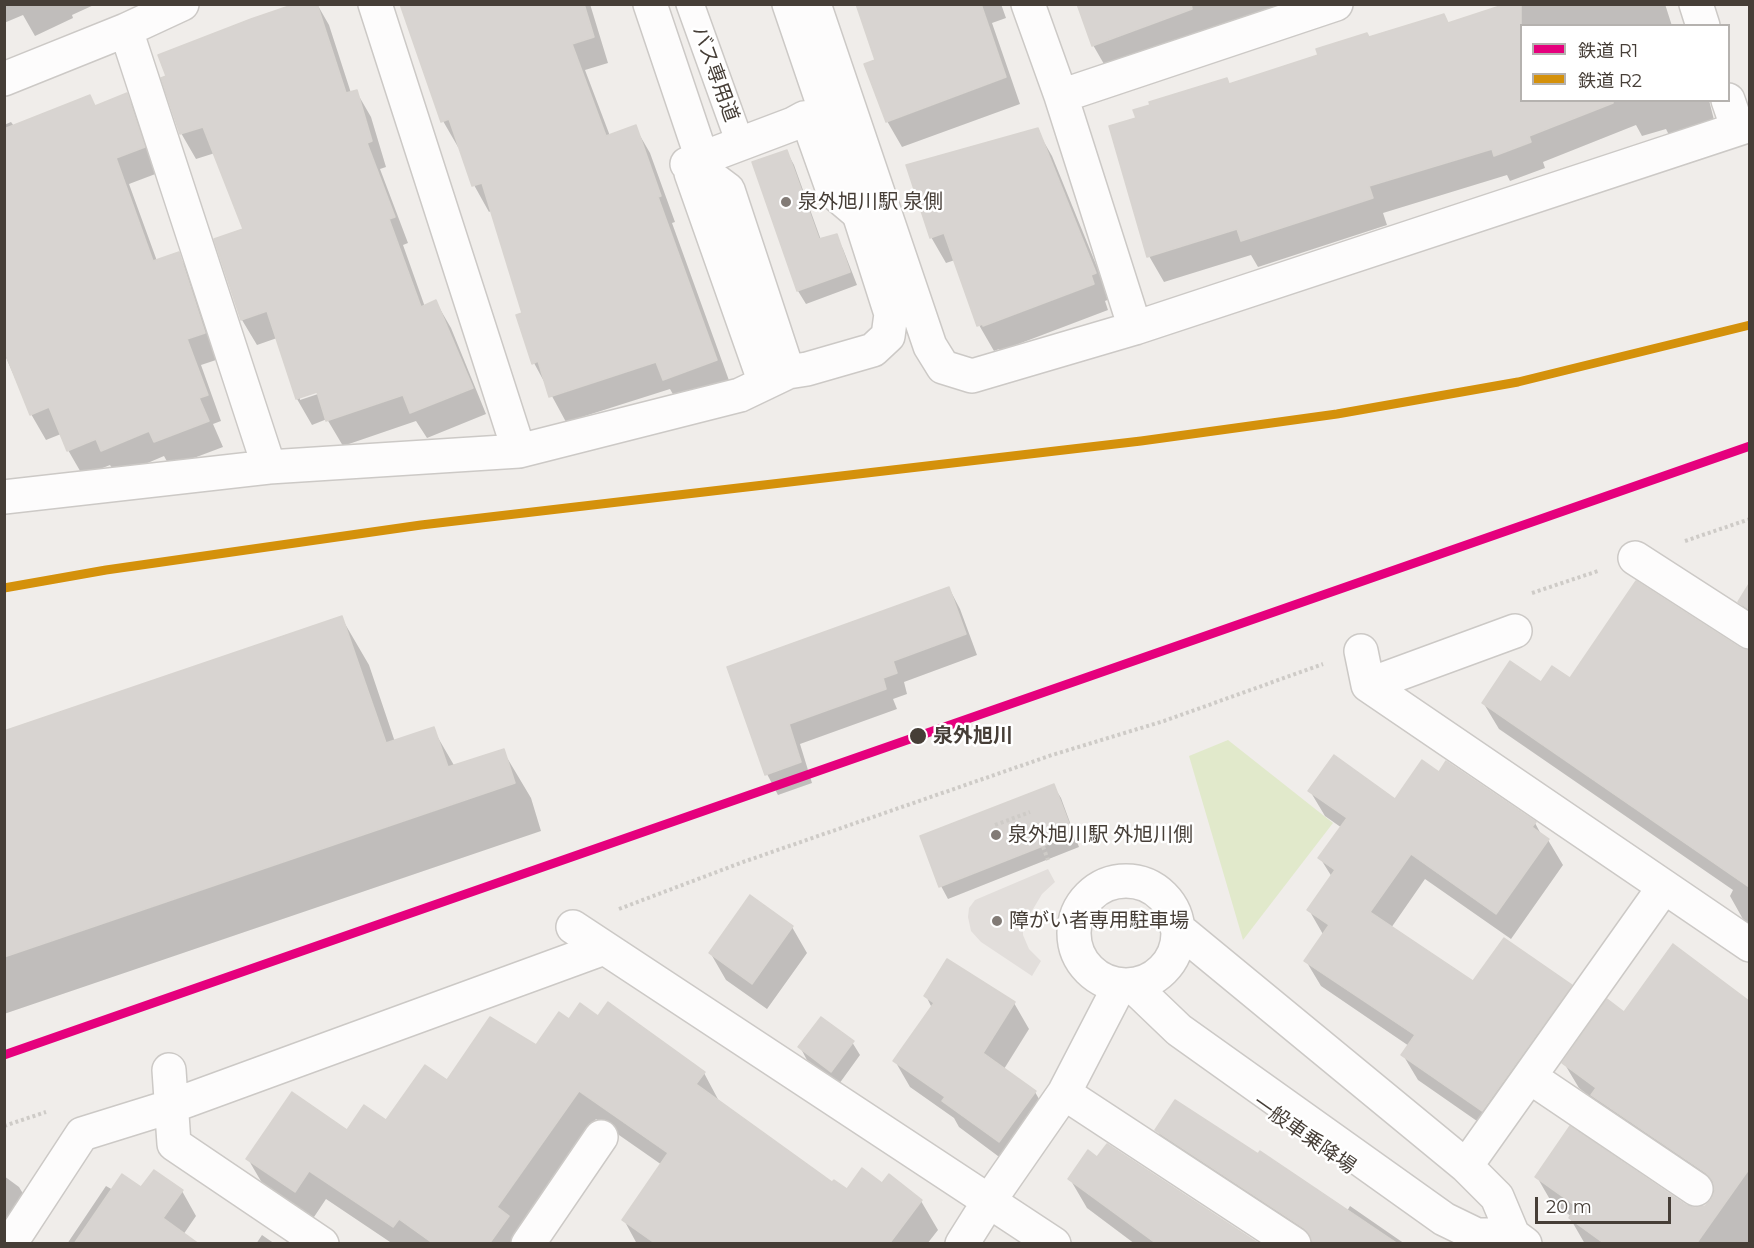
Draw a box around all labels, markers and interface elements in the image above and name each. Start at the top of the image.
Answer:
street label: バス専用道 [687,23,743,125]
legend [1520,24,1730,102]
text: 鉄道 R1 [1578,40,1638,62]
text: 鉄道 R2 [1578,70,1642,92]
place label: 泉外旭川駅 泉側 [798,190,943,214]
marker: 泉外旭川駅 泉側 [779,195,793,209]
place label: 泉外旭川 [933,724,1013,748]
marker: 泉外旭川 [908,726,928,746]
place label: 泉外旭川駅 外旭川側 [1008,823,1193,847]
marker: 泉外旭川駅 外旭川側 [989,828,1003,842]
place label: 障がい者専用駐車場 [1009,909,1189,933]
marker: 障がい者専用駐車場 [990,914,1004,928]
street label: 一般車乗降場 [1248,1091,1360,1179]
scale bar [1538,1185,1674,1223]
text: 20 m [1546,1196,1592,1218]

